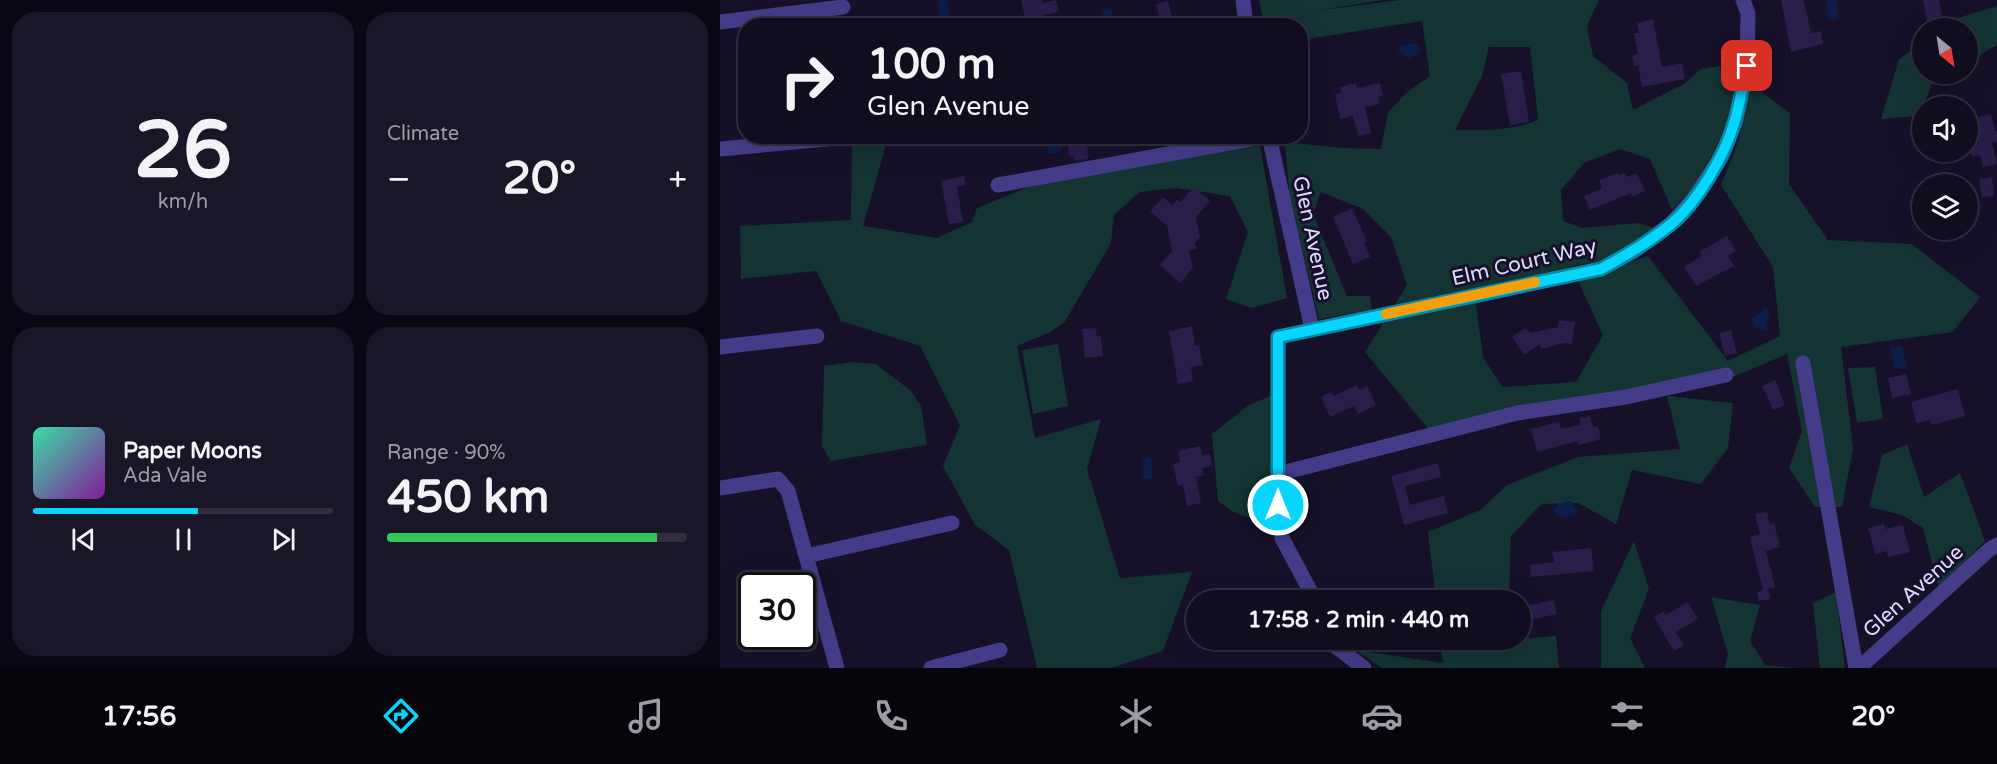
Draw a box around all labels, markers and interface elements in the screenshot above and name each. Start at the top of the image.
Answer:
north arrow [1912,18,1978,84]
map controls [1912,18,1978,240]
text: 100 m [867,39,996,90]
pin [1721,40,1772,91]
icon: right [768,42,846,120]
icon: arrive [1730,49,1763,82]
text: Glen Avenue [867,90,1030,123]
button: sound [1912,96,1978,162]
text: 26 [134,104,232,198]
text: Climate [387,122,459,146]
text: 20° [503,152,576,206]
text: − [387,160,411,199]
text: + [668,160,687,199]
street label: Glen Avenue [1287,174,1338,303]
button: layers [1912,174,1978,240]
text: km/h [158,190,208,214]
street label: Elm Court Way [1449,234,1599,291]
text: Paper Moons [123,438,262,464]
text: Range · 90% [387,441,506,465]
text: Ada Vale [123,464,207,488]
text: 450 km [387,471,549,525]
position arrow [1246,473,1310,537]
icon: previous [67,523,100,556]
icon: pause [167,523,200,556]
icon: next [267,523,300,556]
street label: Glen Avenue [1858,540,1969,643]
speed limit sign: 30 [738,572,816,650]
text: 17:58 · 2 min · 440 m [1248,607,1469,633]
icon: directions [380,695,422,737]
icon: music [625,695,667,737]
icon: phone [870,695,912,737]
icon: climate [1115,695,1157,737]
icon: car [1361,695,1403,737]
icon: filters [1606,695,1648,737]
text: 17:56 [102,700,176,733]
text: 20° [1851,700,1895,733]

